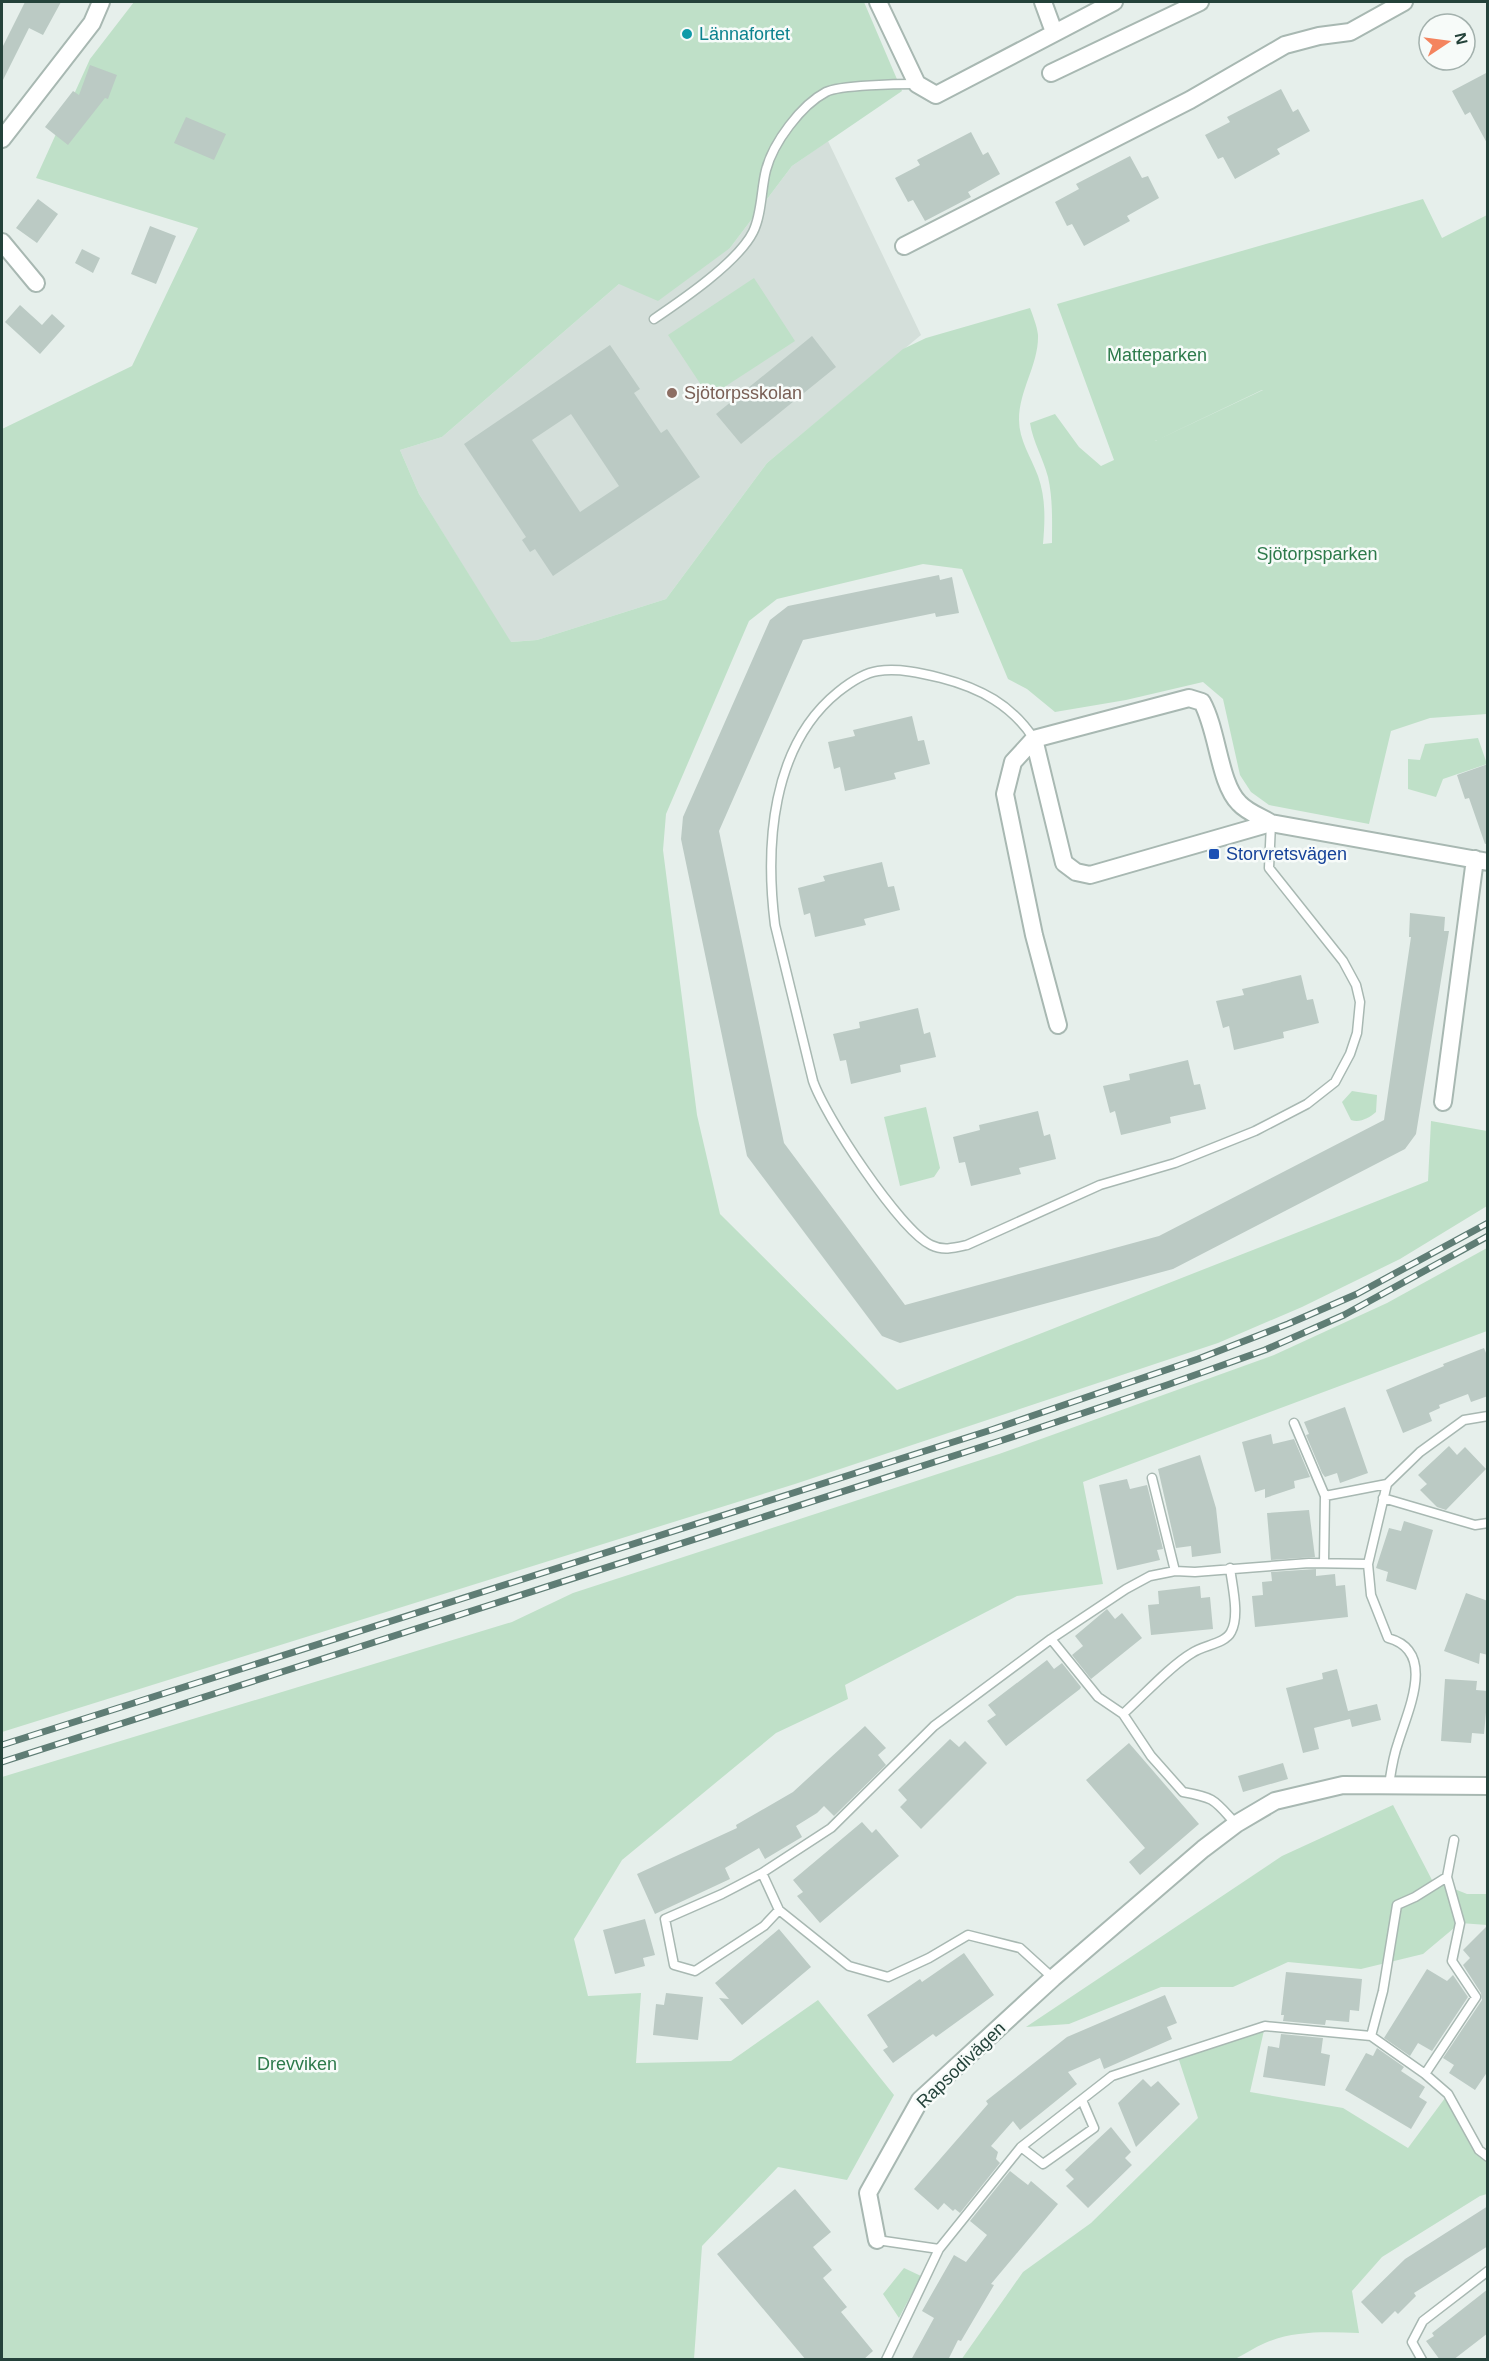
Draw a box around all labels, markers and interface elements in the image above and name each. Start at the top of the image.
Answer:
north arrow [1417,12,1477,72]
place label: Lännafortet [699,24,790,44]
marker: Lännafortet [680,27,694,41]
text: N [1452,31,1471,46]
park label: Matteparken [1107,345,1207,365]
place label: Sjötorpsskolan [684,383,802,403]
marker: Sjötorpsskolan [665,386,679,400]
park label: Sjötorpsparken [1256,544,1378,564]
place label: Storvretsvägen [1226,844,1347,864]
marker: Storvretsvägen [1207,847,1221,861]
street label: Rapsodivägen [913,2018,1009,2112]
park label: Drevviken [257,2054,337,2074]

